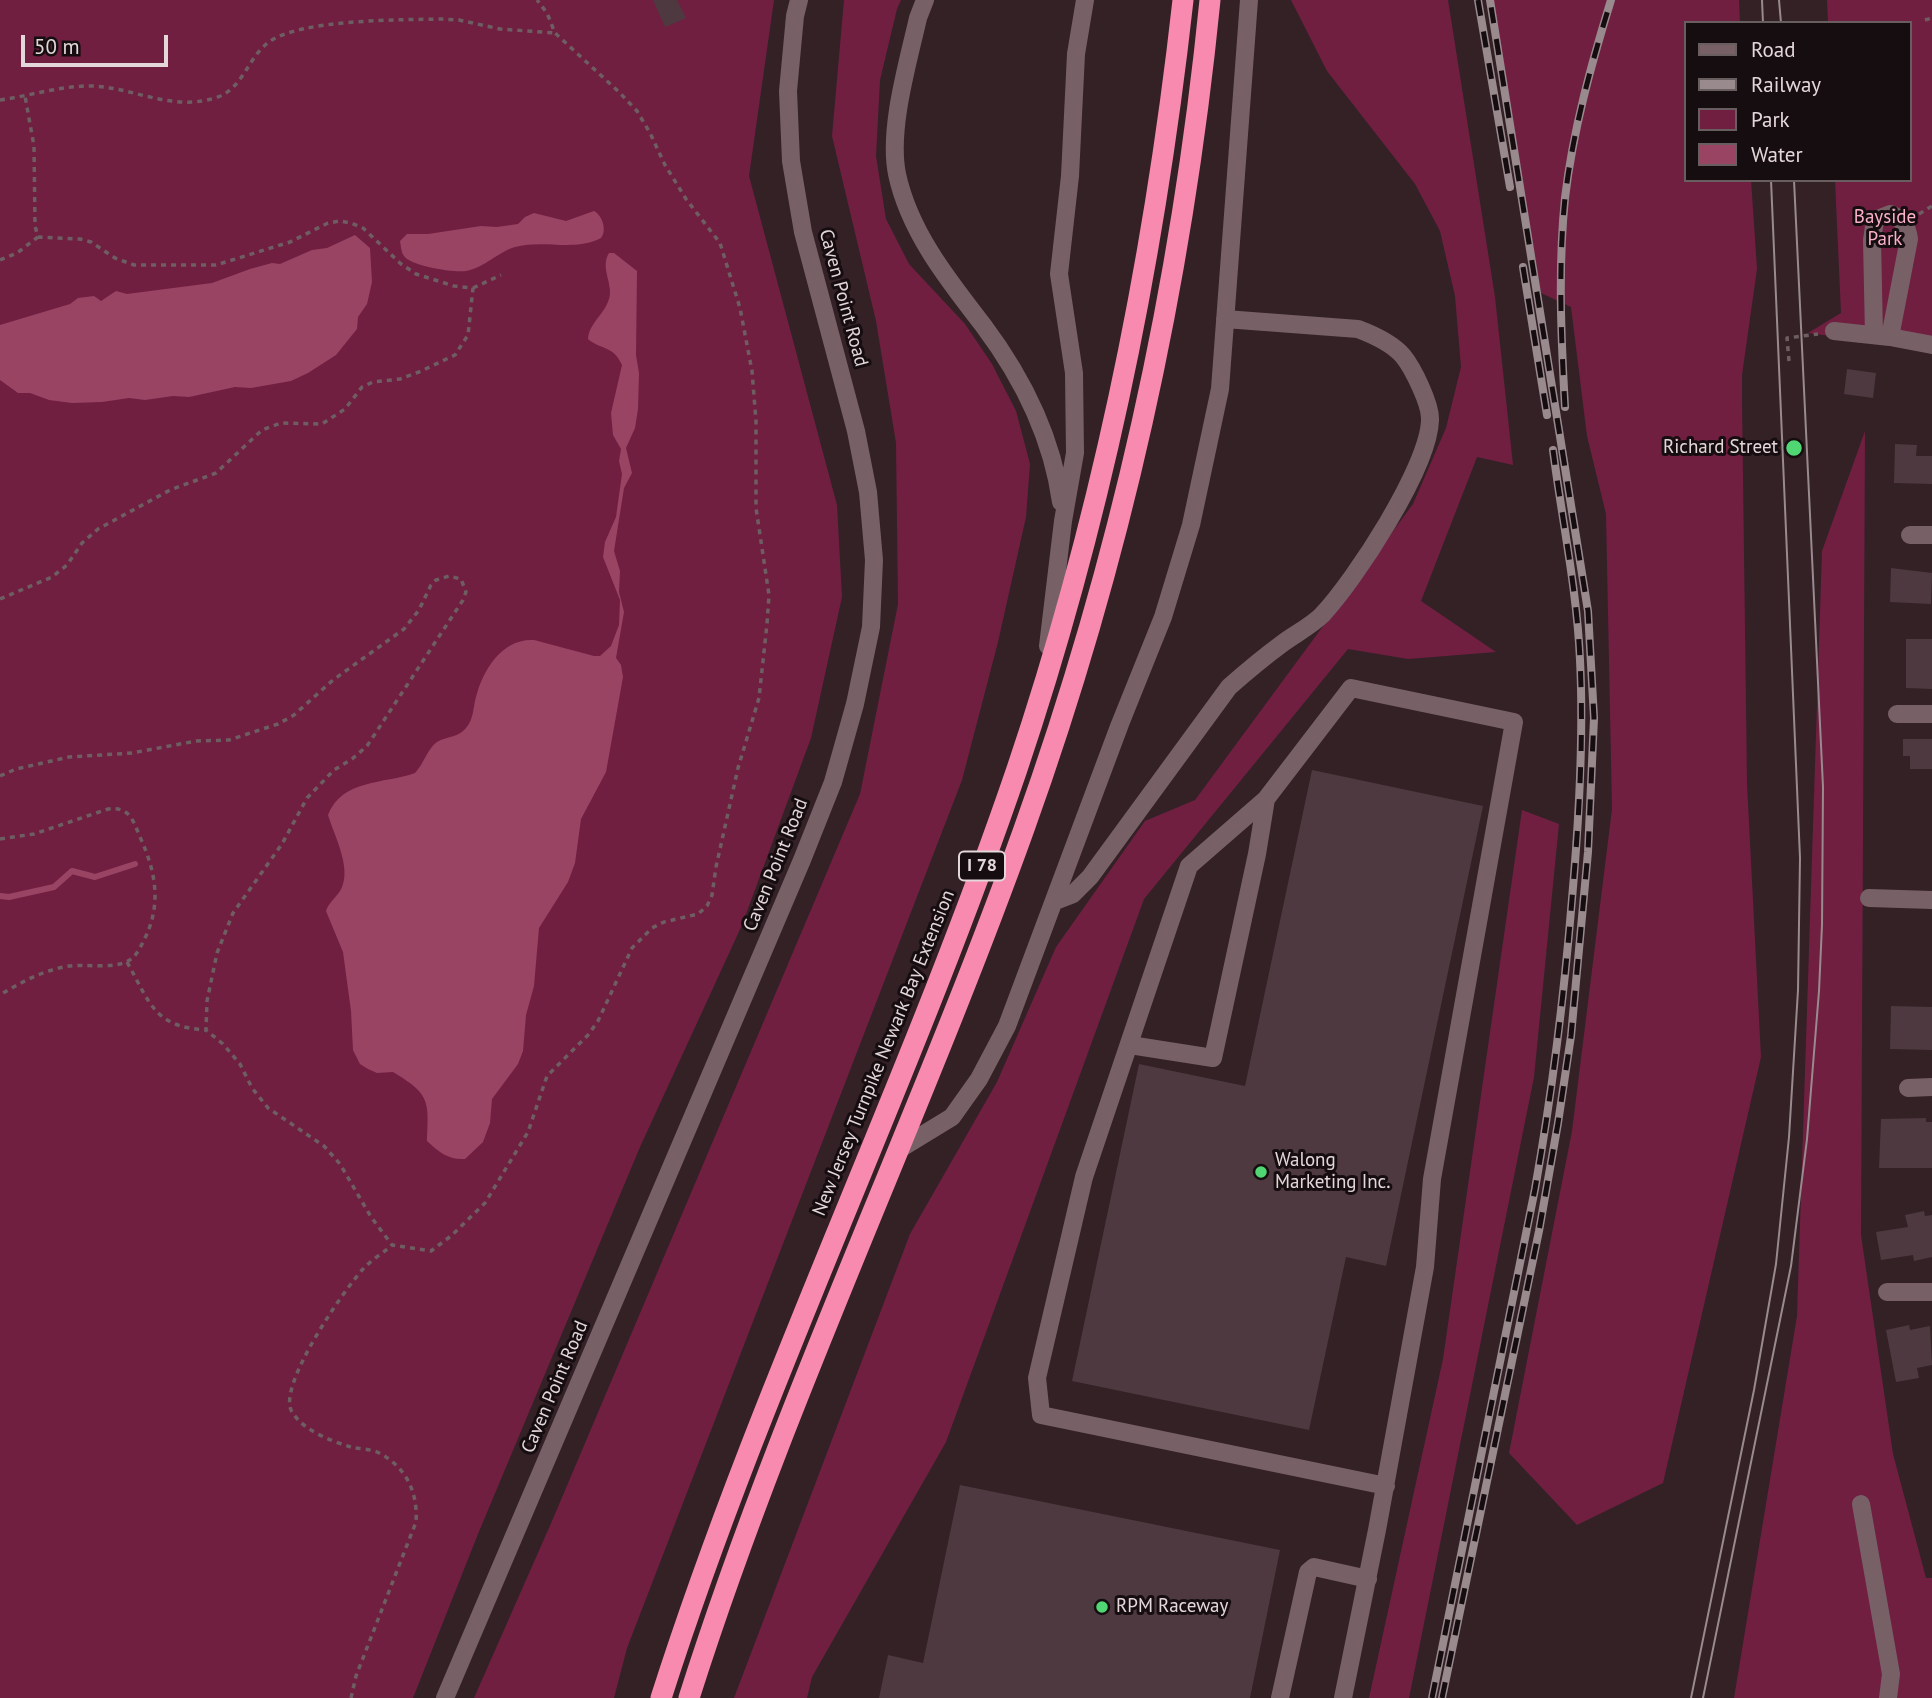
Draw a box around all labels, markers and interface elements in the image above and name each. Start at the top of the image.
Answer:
scale bar [24,21,172,65]
legend [1684,21,1911,182]
text: 50 m [34,33,80,60]
text: Road [1751,36,1795,63]
text: Railway [1751,71,1821,98]
text: Park [1751,106,1790,133]
text: Water [1751,141,1803,168]
park label: Bayside Park [1854,207,1916,251]
street label: Caven Point Road [814,227,872,369]
place label: Richard Street [1663,437,1778,459]
marker: Richard Street [1784,438,1804,458]
street label: Caven Point Road [739,795,813,935]
road number: I 78 [959,852,1005,880]
street label: New Jersey Turnpike Newark Bay Extension [808,887,960,1219]
place label: Walong Marketing Inc. [1275,1150,1390,1194]
marker: Walong Marketing Inc. [1253,1164,1269,1180]
street label: Caven Point Road [517,1317,593,1457]
place label: RPM Raceway [1116,1596,1228,1618]
marker: RPM Raceway [1094,1599,1110,1615]

